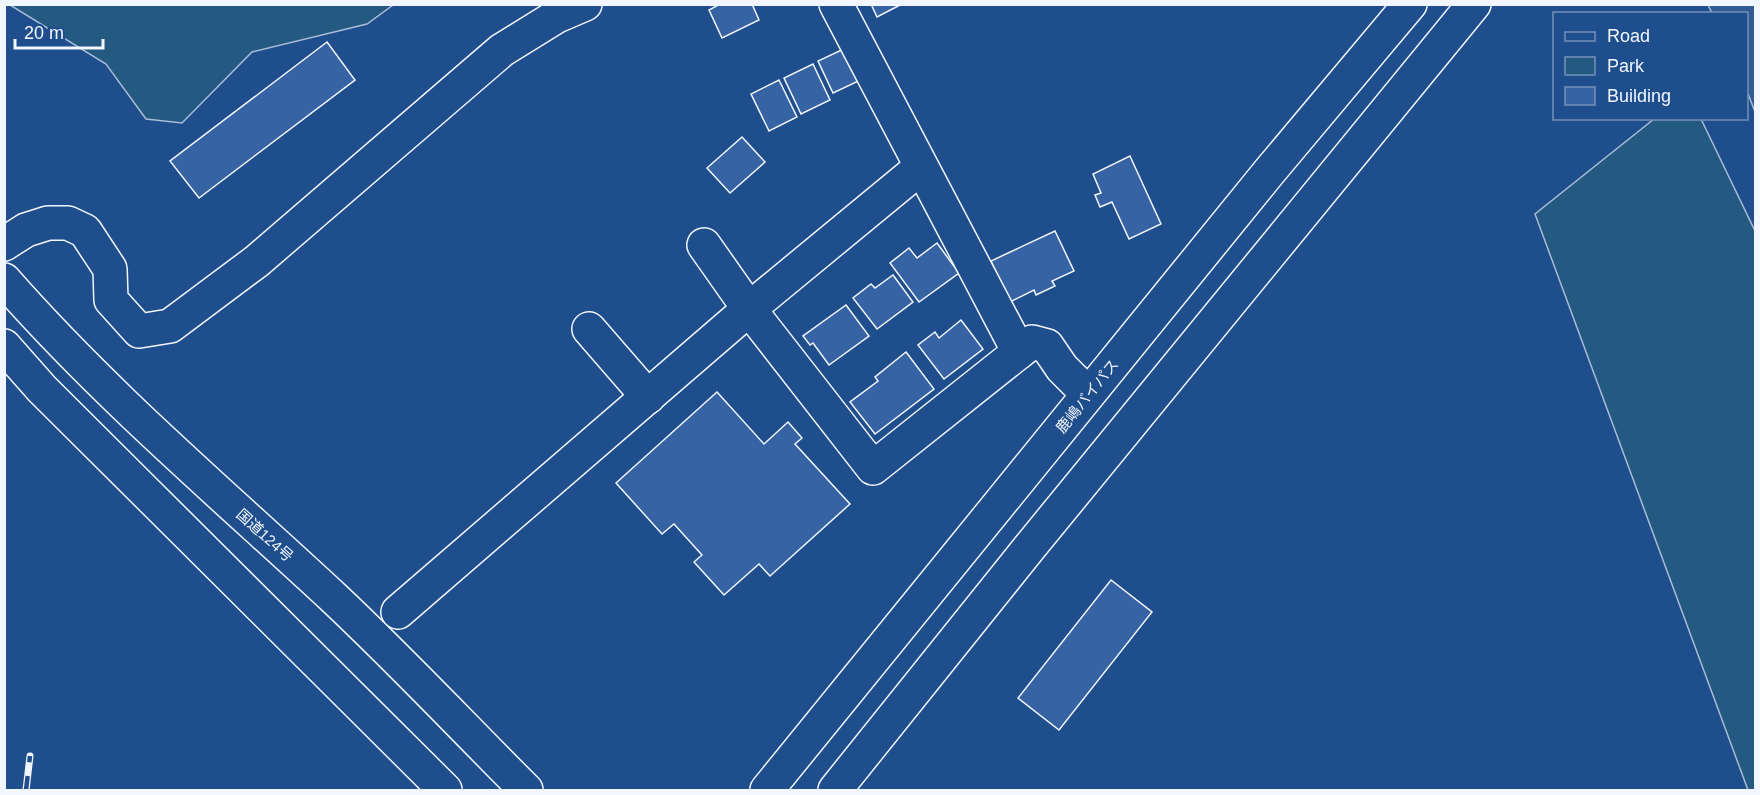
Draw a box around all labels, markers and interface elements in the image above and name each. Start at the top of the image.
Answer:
scale bar [15,12,104,50]
legend [1553,12,1748,120]
text: 20 m [24,23,64,43]
text: Road [1607,26,1650,46]
text: Park [1607,56,1645,76]
text: Building [1607,86,1671,106]
street label: 鹿嶋バイパス [1052,356,1122,436]
street label: 国道124号 [233,505,297,565]

